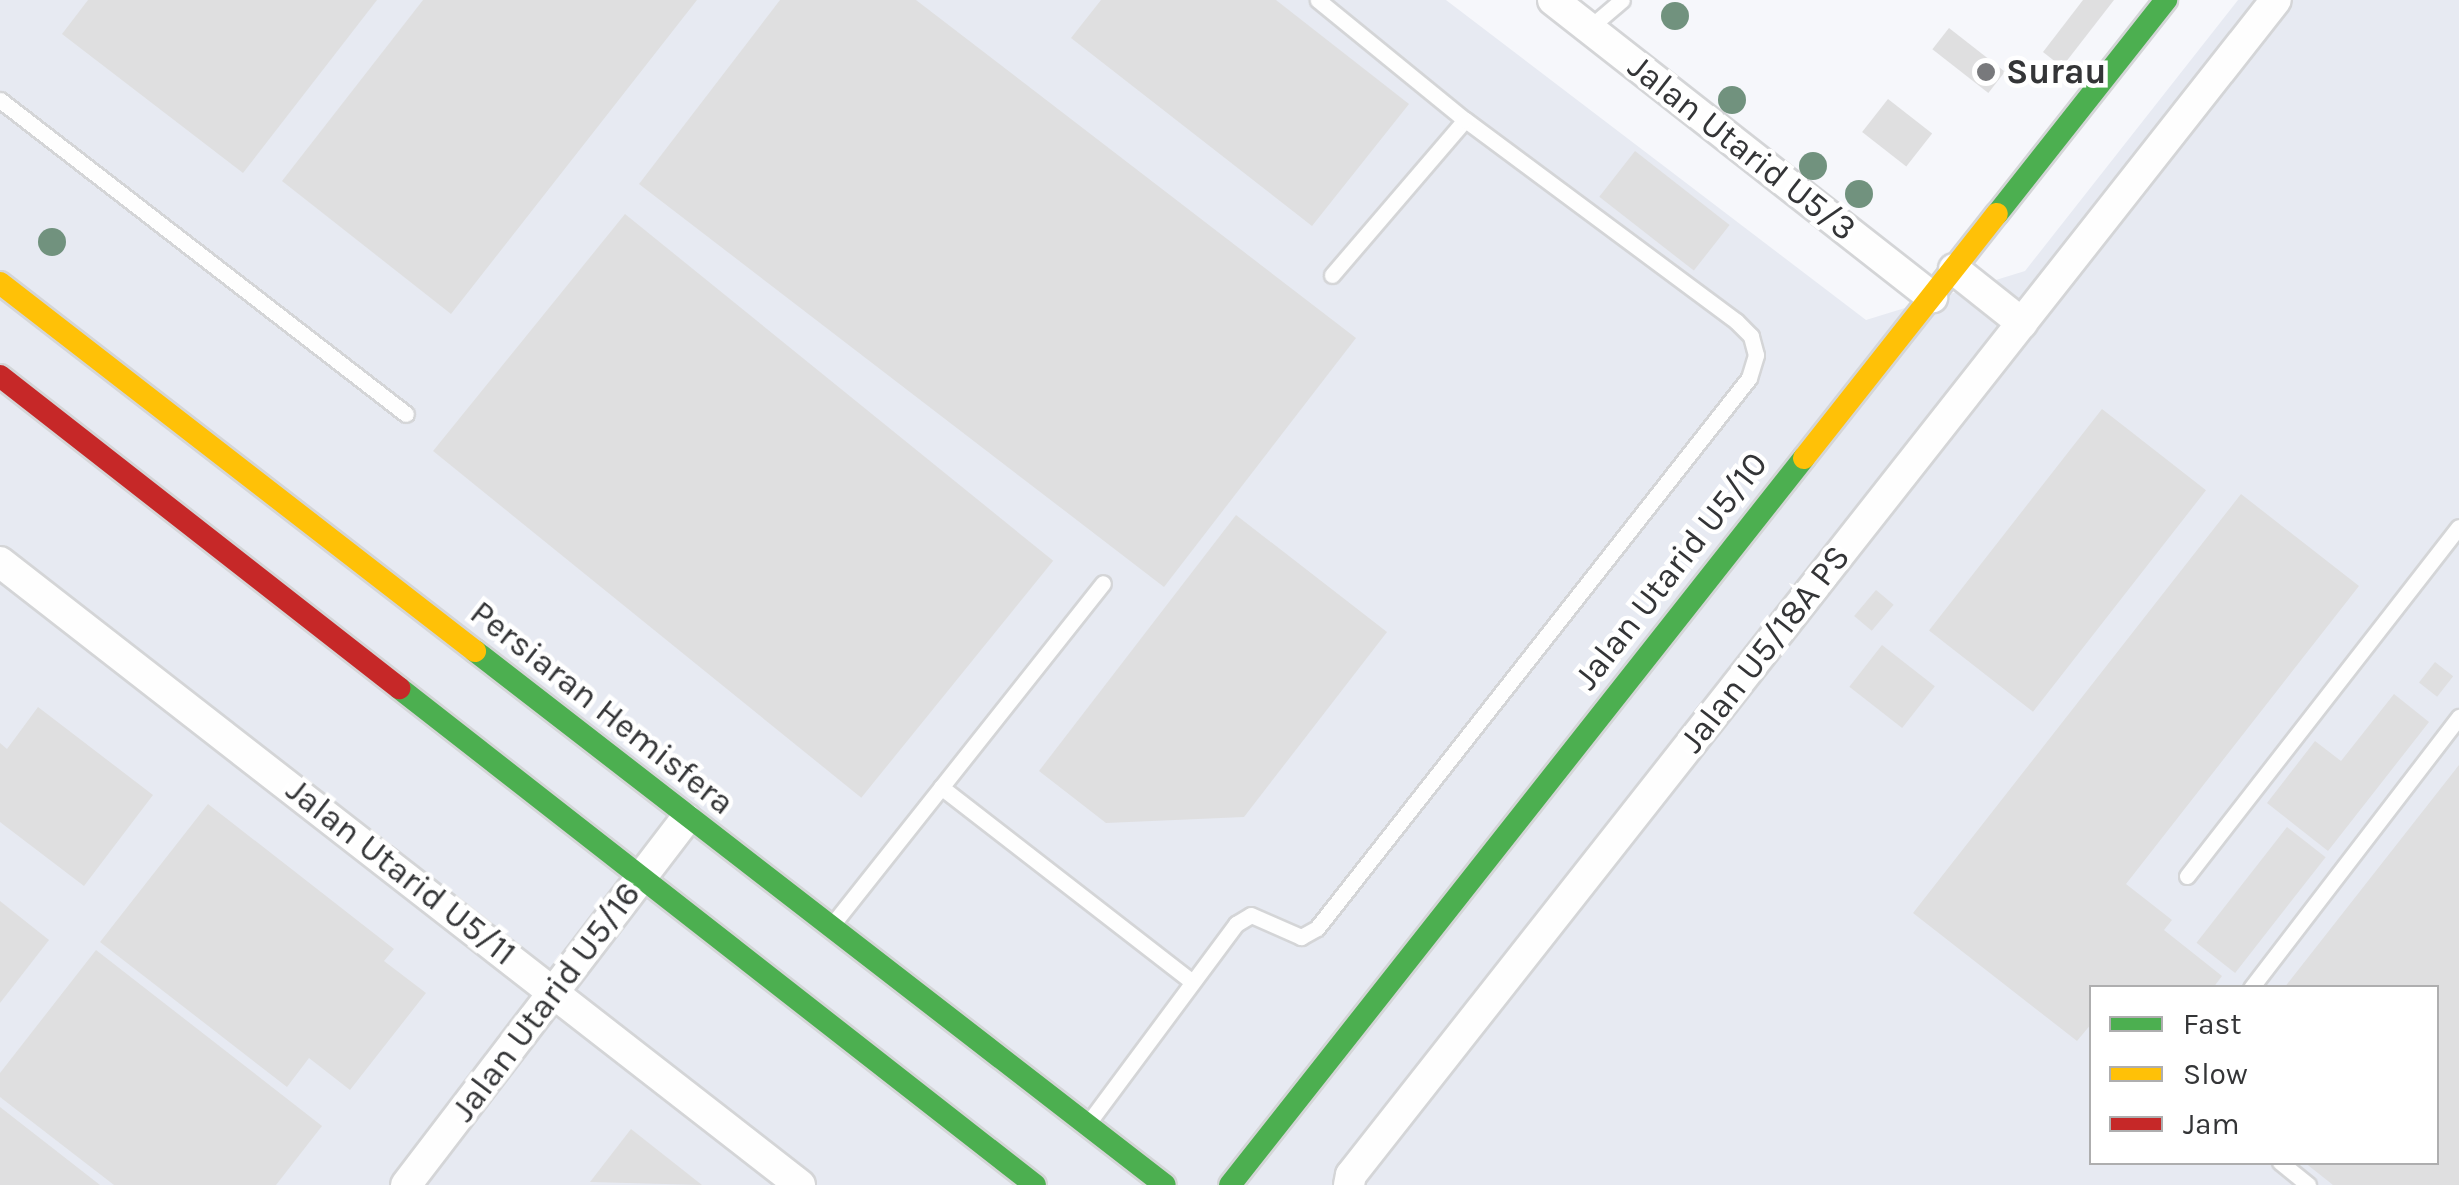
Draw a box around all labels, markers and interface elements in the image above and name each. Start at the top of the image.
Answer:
street label: Jalan Utarid U5/3 [1620,46,1864,250]
place label: Surau [2006,51,2106,93]
marker: Surau [1975,61,1997,83]
street label: Jalan Utarid U5/10 [1565,444,1777,698]
street label: Jalan U5/18A PS [1671,537,1859,761]
street label: Persiaran Hemisfera [462,592,742,824]
street label: Jalan Utarid U5/11 [278,769,524,975]
street label: Jalan Utarid U5/16 [442,874,650,1130]
legend [2089,985,2439,1165]
text: Fast [2183,1006,2242,1042]
text: Slow [2183,1056,2248,1092]
text: Jam [2183,1106,2240,1142]

